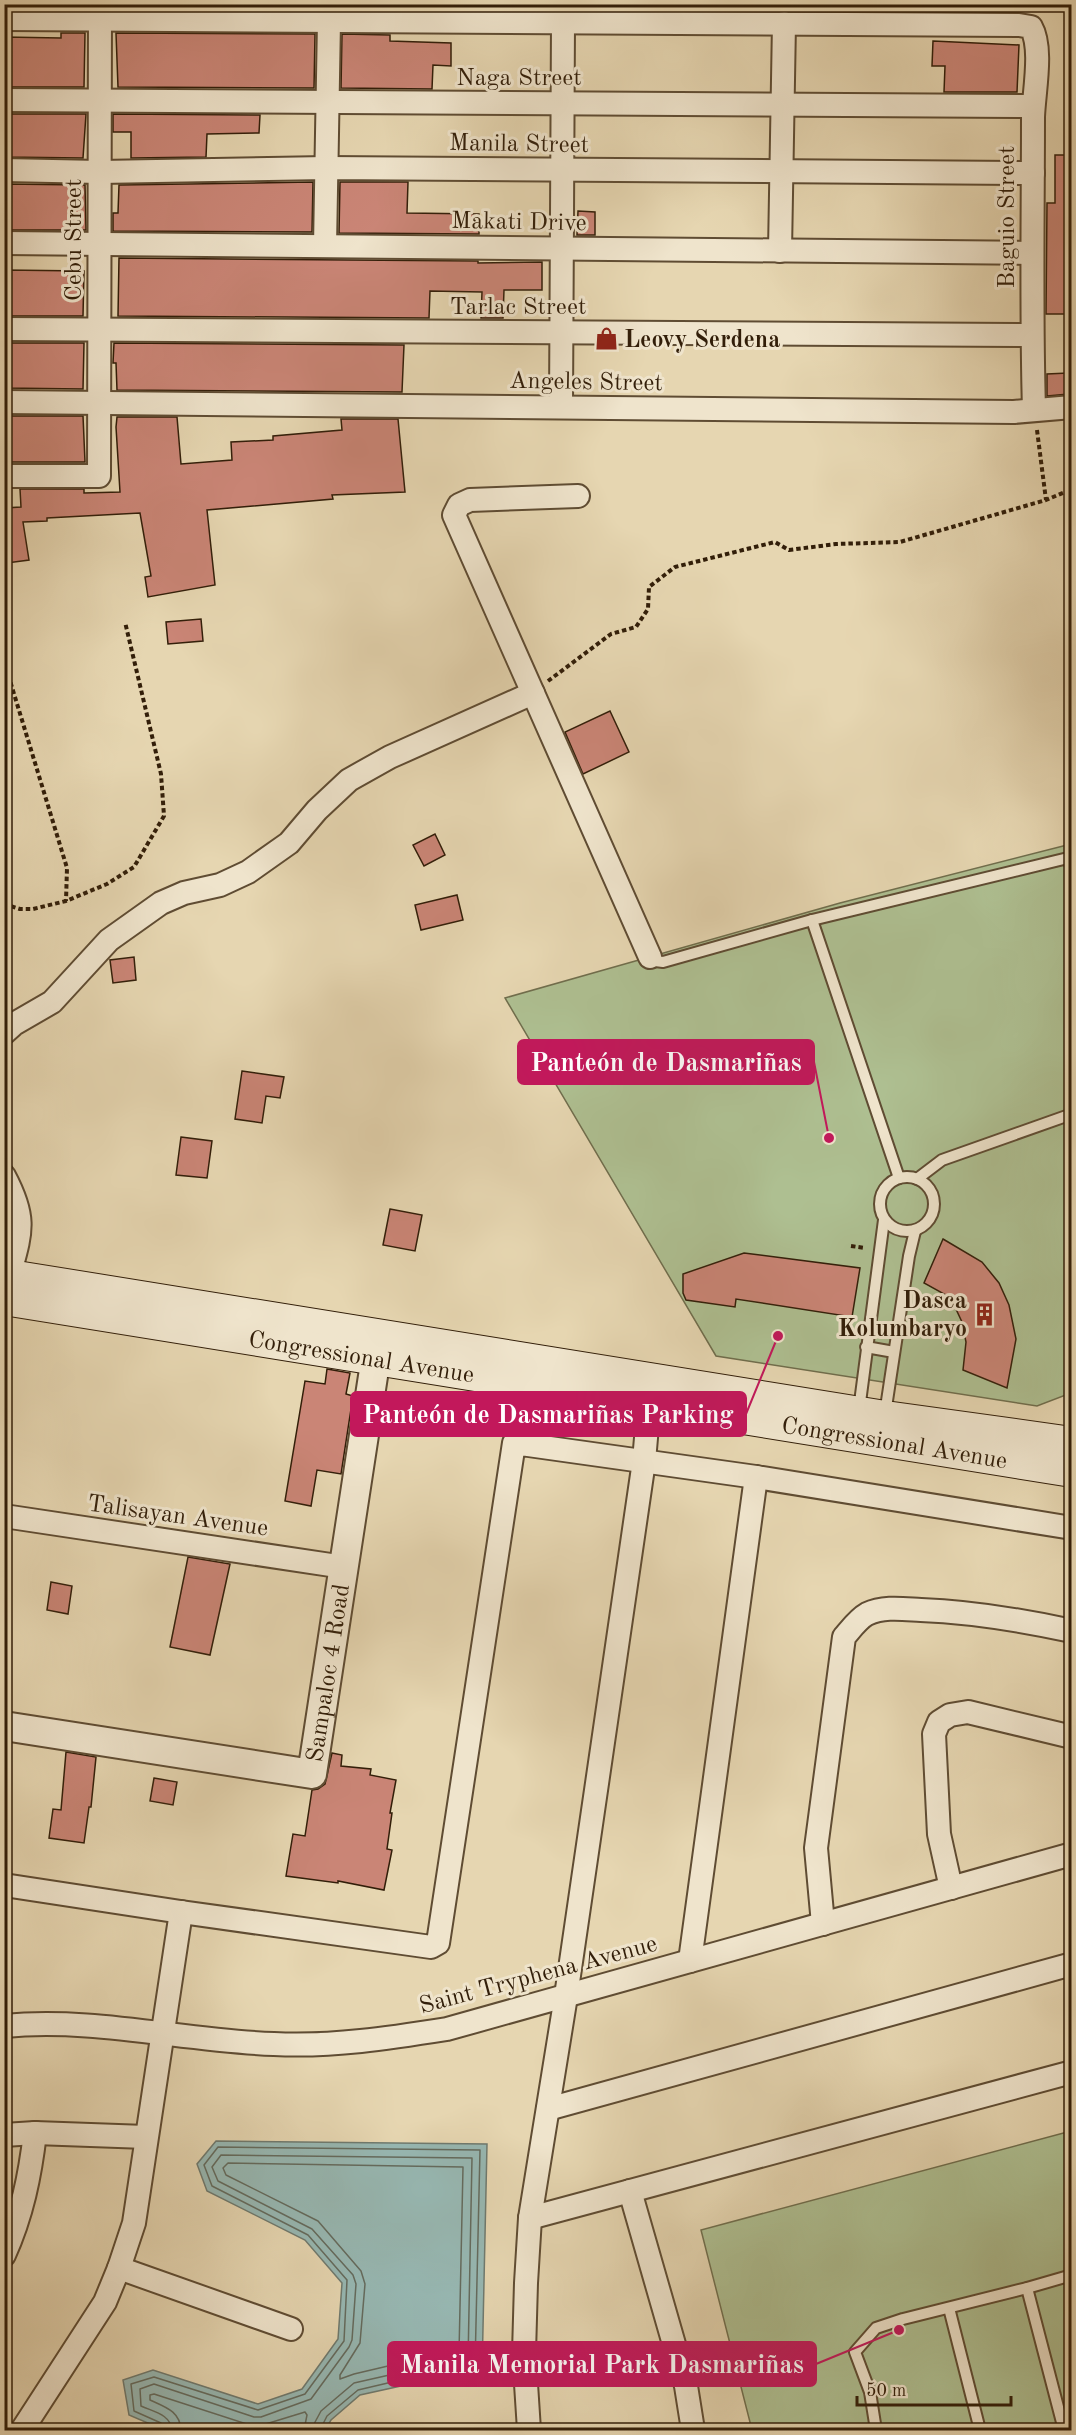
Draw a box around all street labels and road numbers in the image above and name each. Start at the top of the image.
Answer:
street label: Naga Street [456,67,582,91]
street label: Manila Street [449,132,589,158]
street label: Baguio Street [996,146,1020,288]
street label: Cebu Street [63,179,87,301]
street label: Makati Drive [451,210,587,236]
street label: Tarlac Street [450,296,586,320]
street label: Angeles Street [509,370,663,396]
street label: Congressional Avenue [246,1329,476,1389]
street label: Congressional Avenue [780,1414,1009,1474]
street label: Talisayan Avenue [86,1492,270,1542]
street label: Sampaloc 4 Road [304,1583,355,1764]
street label: Saint Tryphena Avenue [417,1933,660,2019]

